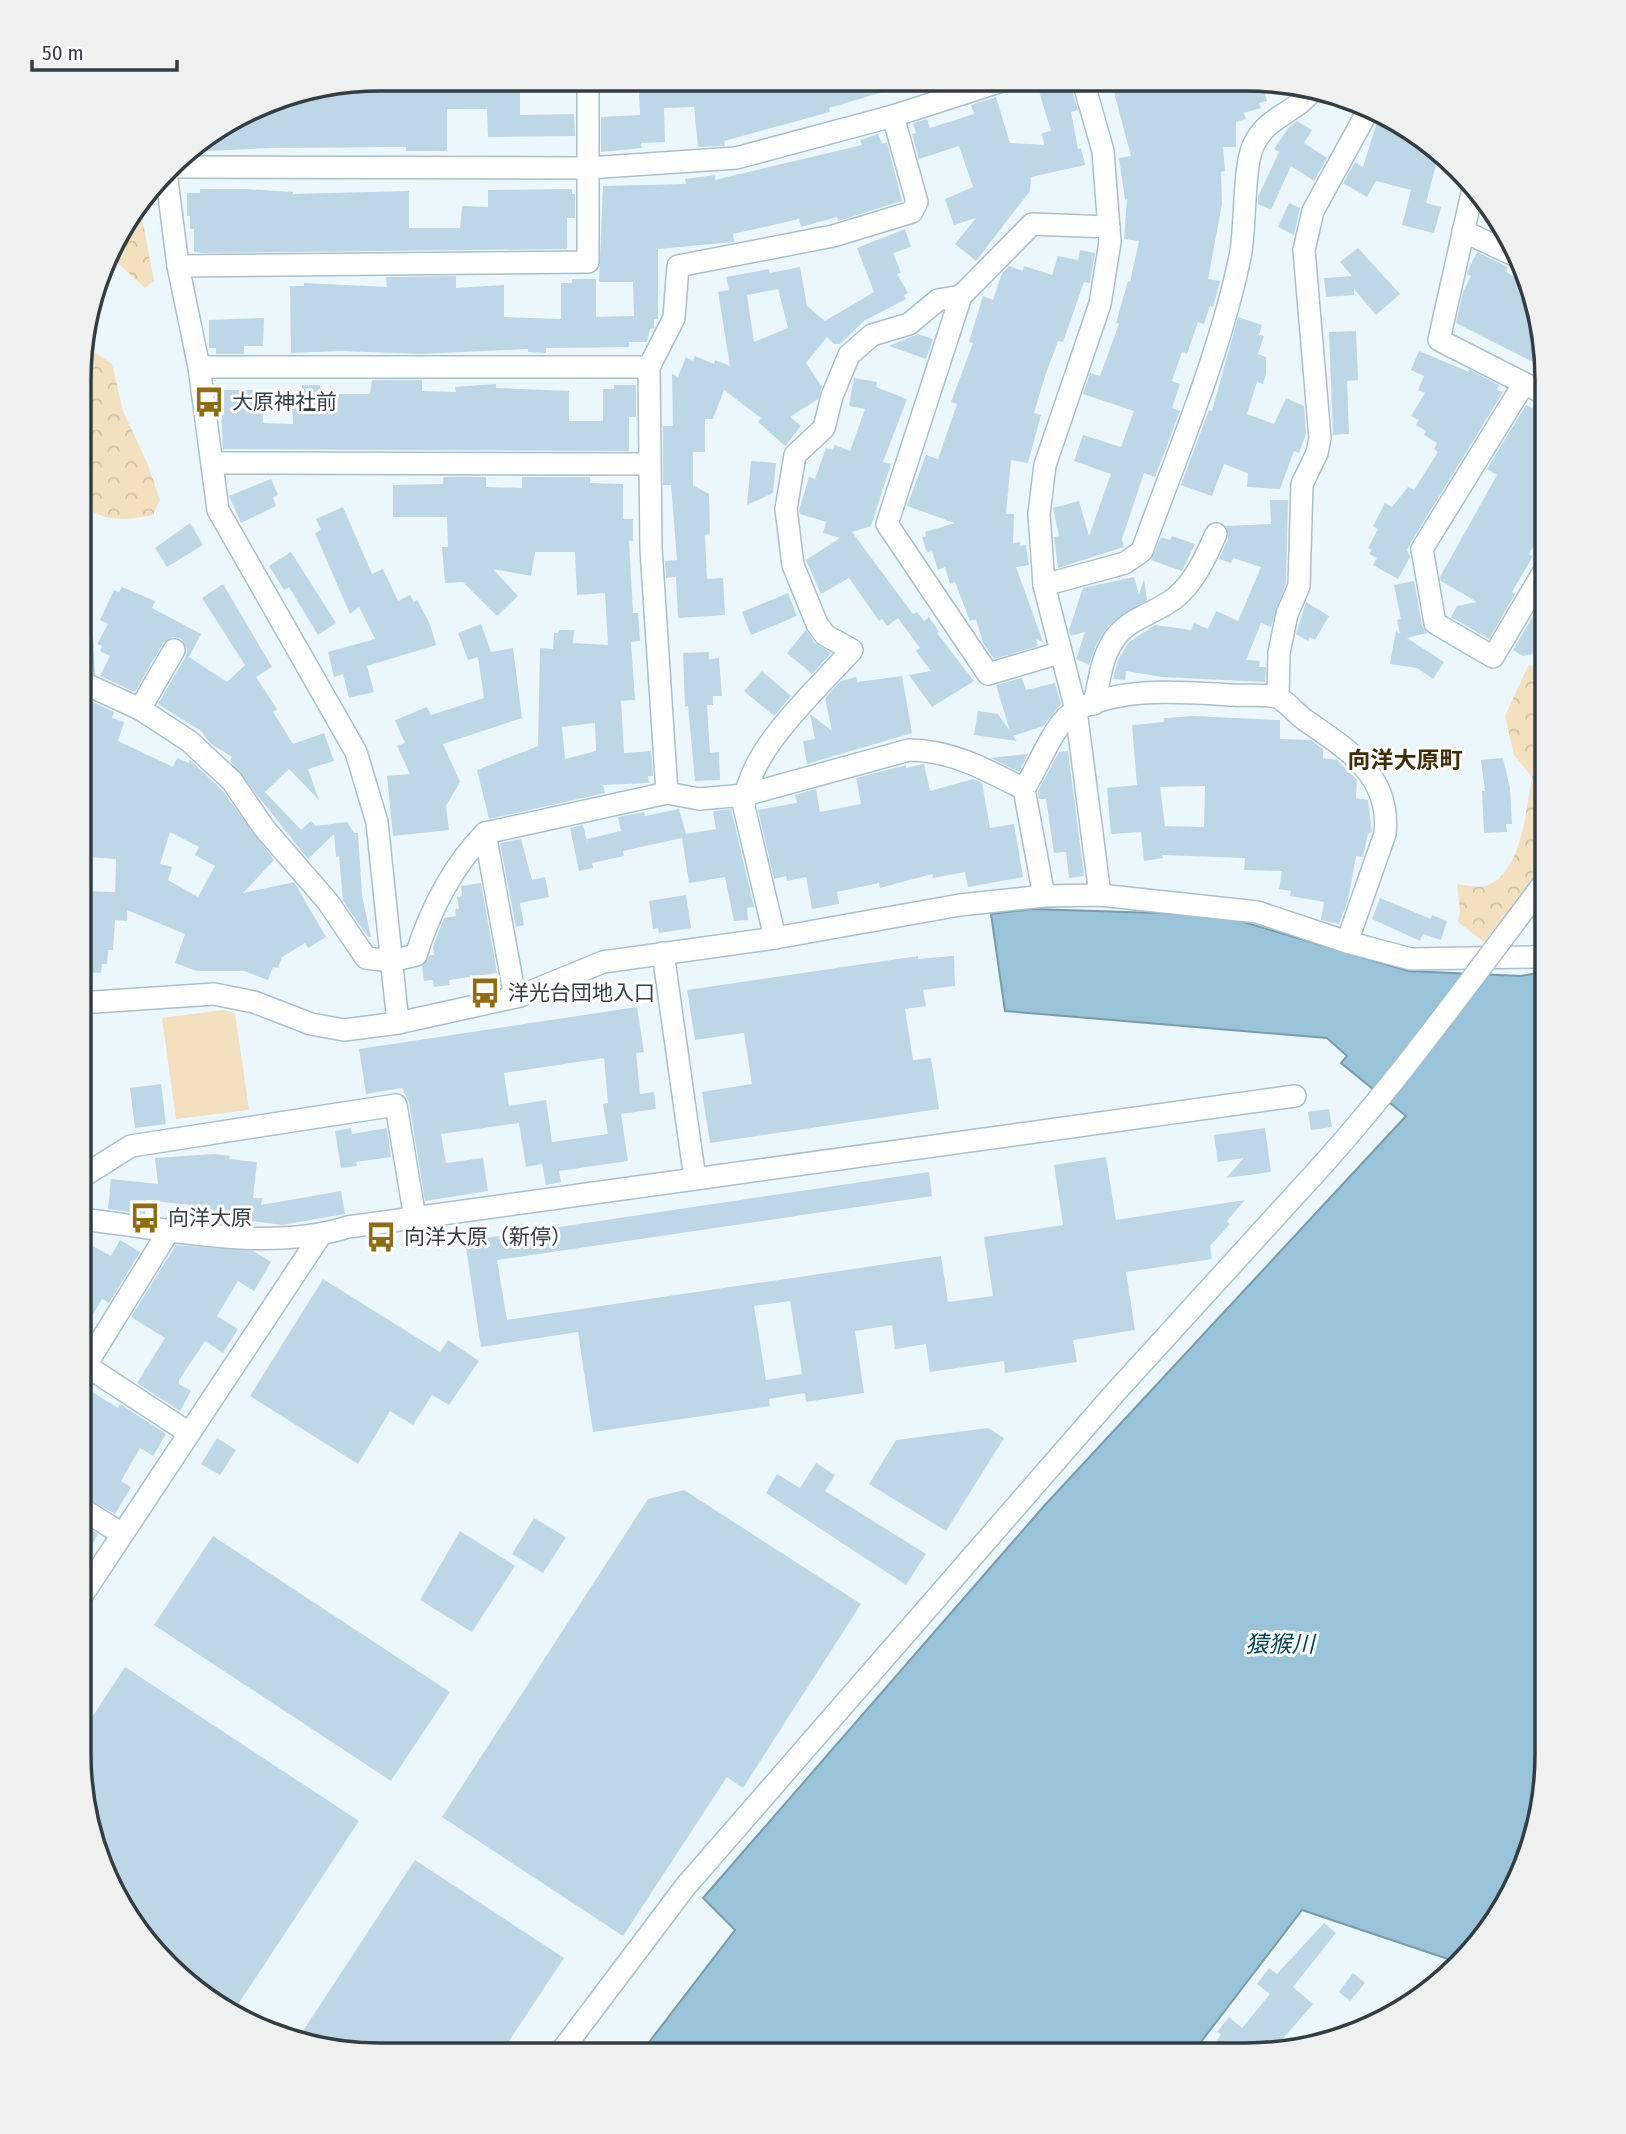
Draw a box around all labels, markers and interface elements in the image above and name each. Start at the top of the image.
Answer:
scale bar [32,28,177,72]
text: 50 m [42,40,84,66]
bus stop icon: 大原神社前 [192,385,226,419]
place label: 大原神社前 [232,389,337,415]
district label: 向洋大原町 [1348,746,1463,774]
bus stop icon: 洋光台団地入口 [468,976,502,1010]
place label: 洋光台団地入口 [508,980,655,1006]
bus stop icon: 向洋大原 [128,1201,162,1235]
place label: 向洋大原 [168,1205,252,1231]
bus stop icon: 向洋大原（新停） [364,1220,398,1254]
place label: 向洋大原（新停） [404,1224,572,1250]
water label: 猿猴川 [1246,1630,1318,1658]

